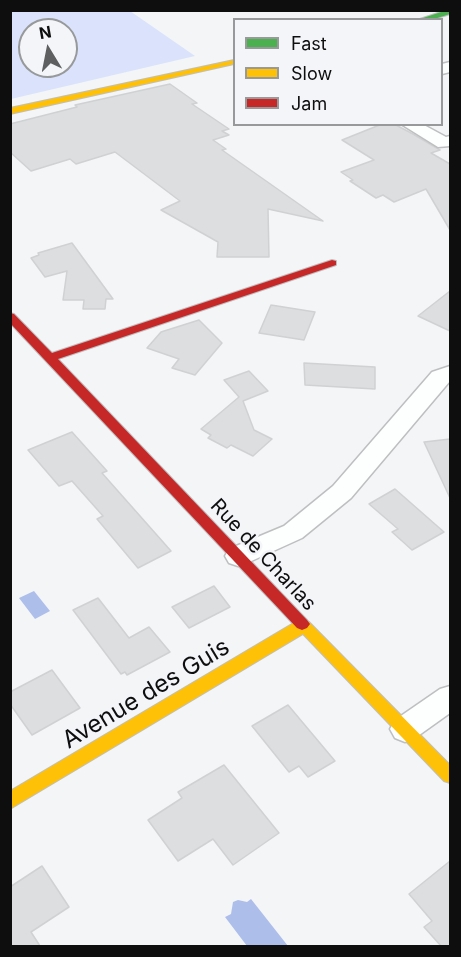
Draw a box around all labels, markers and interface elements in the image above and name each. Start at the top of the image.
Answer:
north arrow [18,18,78,78]
legend [233,18,443,126]
text: N [37,21,53,43]
text: Fast [291,33,327,54]
text: Slow [291,63,332,84]
text: Jam [291,93,327,114]
street label: Rue de Charlas [205,494,321,616]
street label: Avenue des Guis [57,633,235,755]

